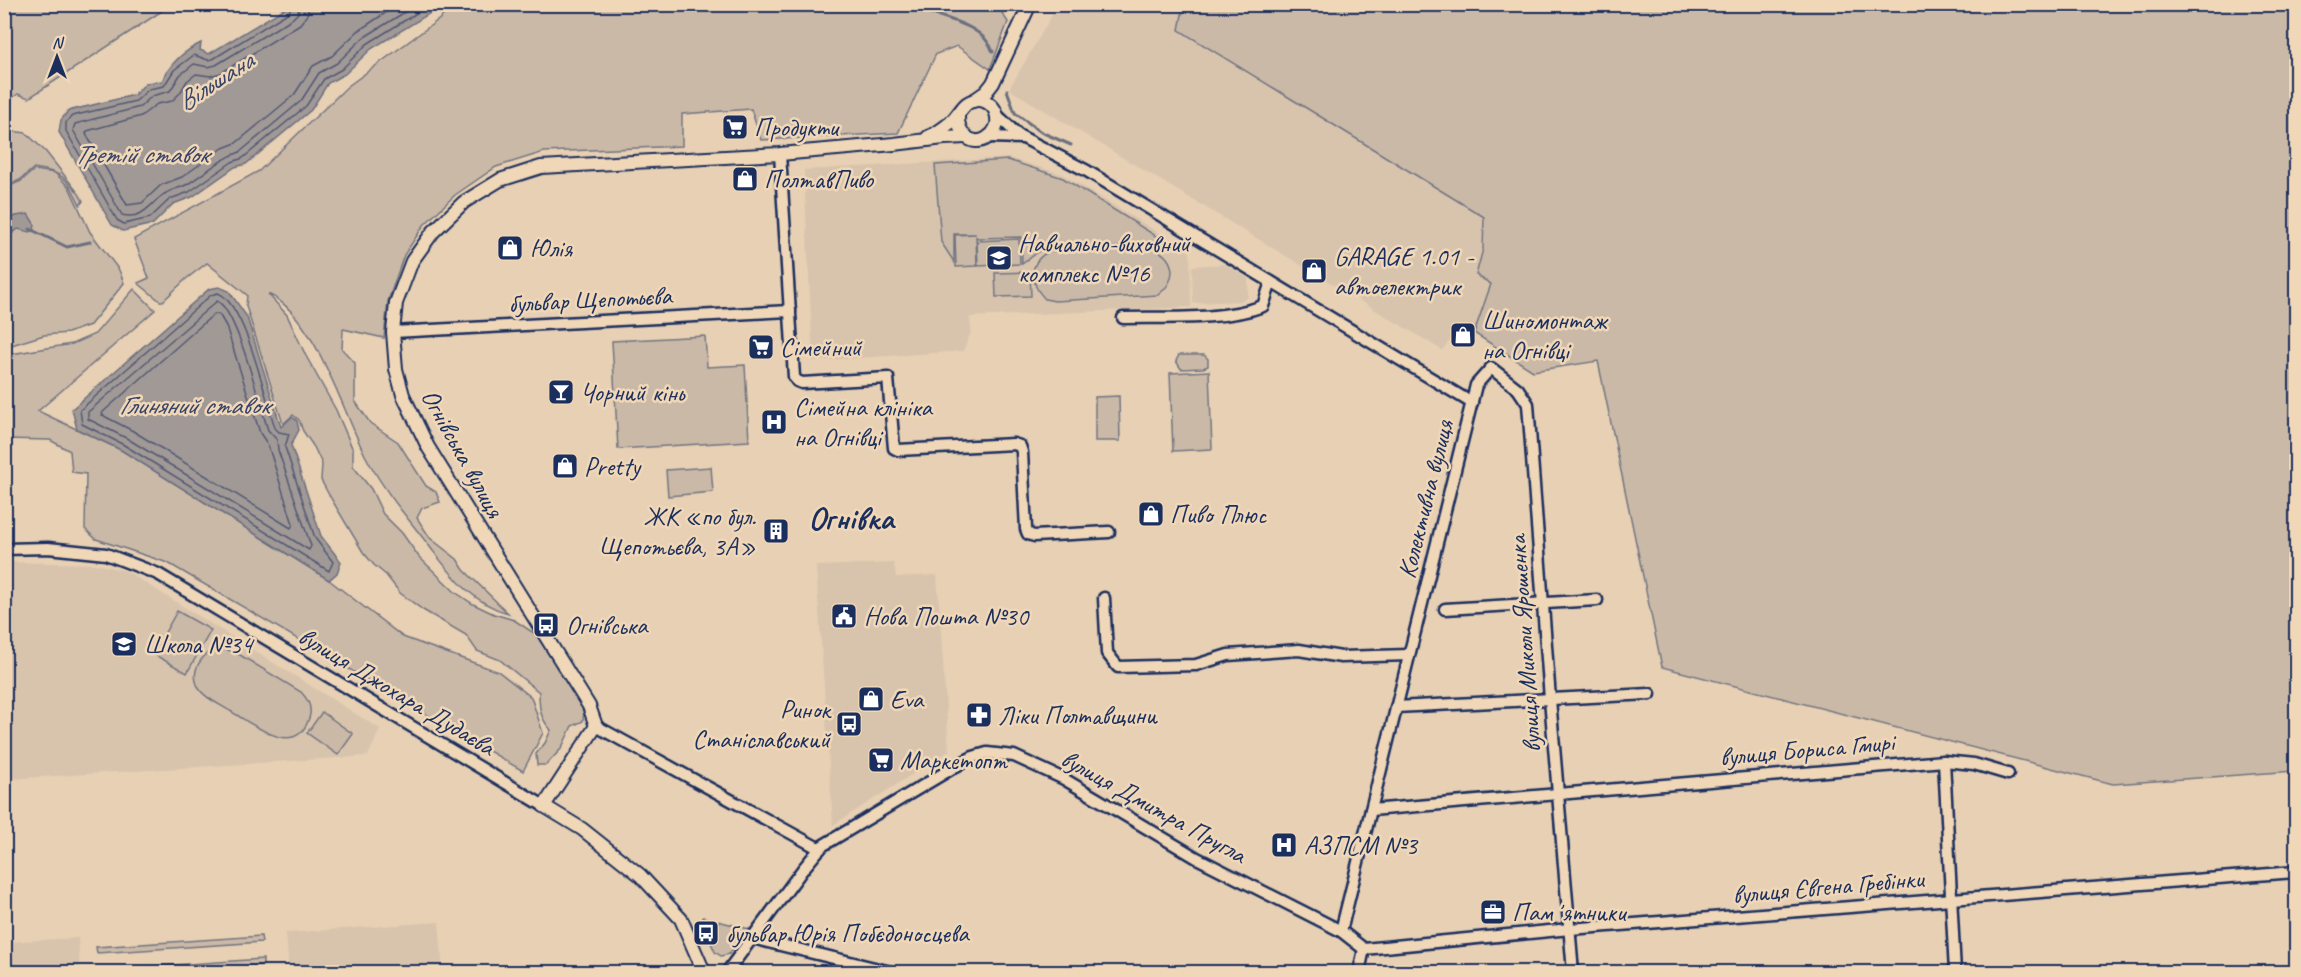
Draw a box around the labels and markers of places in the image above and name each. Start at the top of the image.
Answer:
place label: Продукти [754,111,841,144]
supermarket icon: Продукти [720,112,750,142]
place label: ПолтавПиво [764,163,875,196]
shop icon: ПолтавПиво [730,164,760,194]
place label: Навчально-виховний комплекс №16 [1018,227,1192,290]
place label: Юлія [530,232,574,265]
shop icon: Юлія [495,233,525,263]
place label: GARAGE 1.01 - автоелектрик [1334,240,1475,303]
school or university icon: Навчально-виховний комплекс №16 [984,243,1014,273]
shop icon: GARAGE 1.01 - автоелектрик [1299,256,1329,286]
place label: Шиномонтаж на Огнівці [1482,304,1609,367]
shop icon: Шиномонтаж на Огнівці [1448,320,1478,350]
place label: Сімейний [780,331,864,364]
supermarket icon: Сімейний [746,332,776,362]
place label: Чорний кінь [580,376,686,409]
bar icon: Чорний кінь [546,377,576,407]
place label: Сімейна клініка на Огнівці [794,391,934,454]
hospital icon: Сімейна клініка на Огнівці [759,407,789,437]
place label: Pretty [584,450,642,483]
shop icon: Pretty [550,451,580,481]
place label: Пиво Плюс [1170,498,1267,531]
shop icon: Пиво Плюс [1136,499,1166,529]
place label: ЖК «по бул. Щепотьєва, 3А» [600,500,757,563]
building icon: ЖК «по бул. Щепотьєва, 3А» [761,516,791,546]
place label: Нова Пошта №30 [864,600,1031,633]
public building icon: Нова Пошта №30 [829,601,859,631]
place label: Огнівська [566,609,649,642]
bus stop icon: Огнівська [531,610,561,640]
place label: Школа №34 [144,628,255,661]
school or university icon: Школа №34 [109,629,139,659]
place label: Eva [890,683,925,716]
shop icon: Eva [856,684,886,714]
place label: Ринок Станіславський [692,693,832,756]
place label: Ліки Полтавщини [998,699,1158,732]
pharmacy icon: Ліки Полтавщини [964,700,994,730]
bus stop icon: Ринок Станіславський [834,709,864,739]
place label: Маркетопт [900,744,1009,777]
supermarket icon: Маркетопт [866,745,896,775]
place label: АЗПСМ №3 [1304,829,1419,862]
hospital icon: АЗПСМ №3 [1269,830,1299,860]
place label: Памʼятники [1512,896,1628,929]
office icon: Памʼятники [1478,897,1508,927]
place label: бульвар Юрія Побєдоносцева [726,917,970,950]
bus stop icon: бульвар Юрія Побєдоносцева [691,918,721,948]

